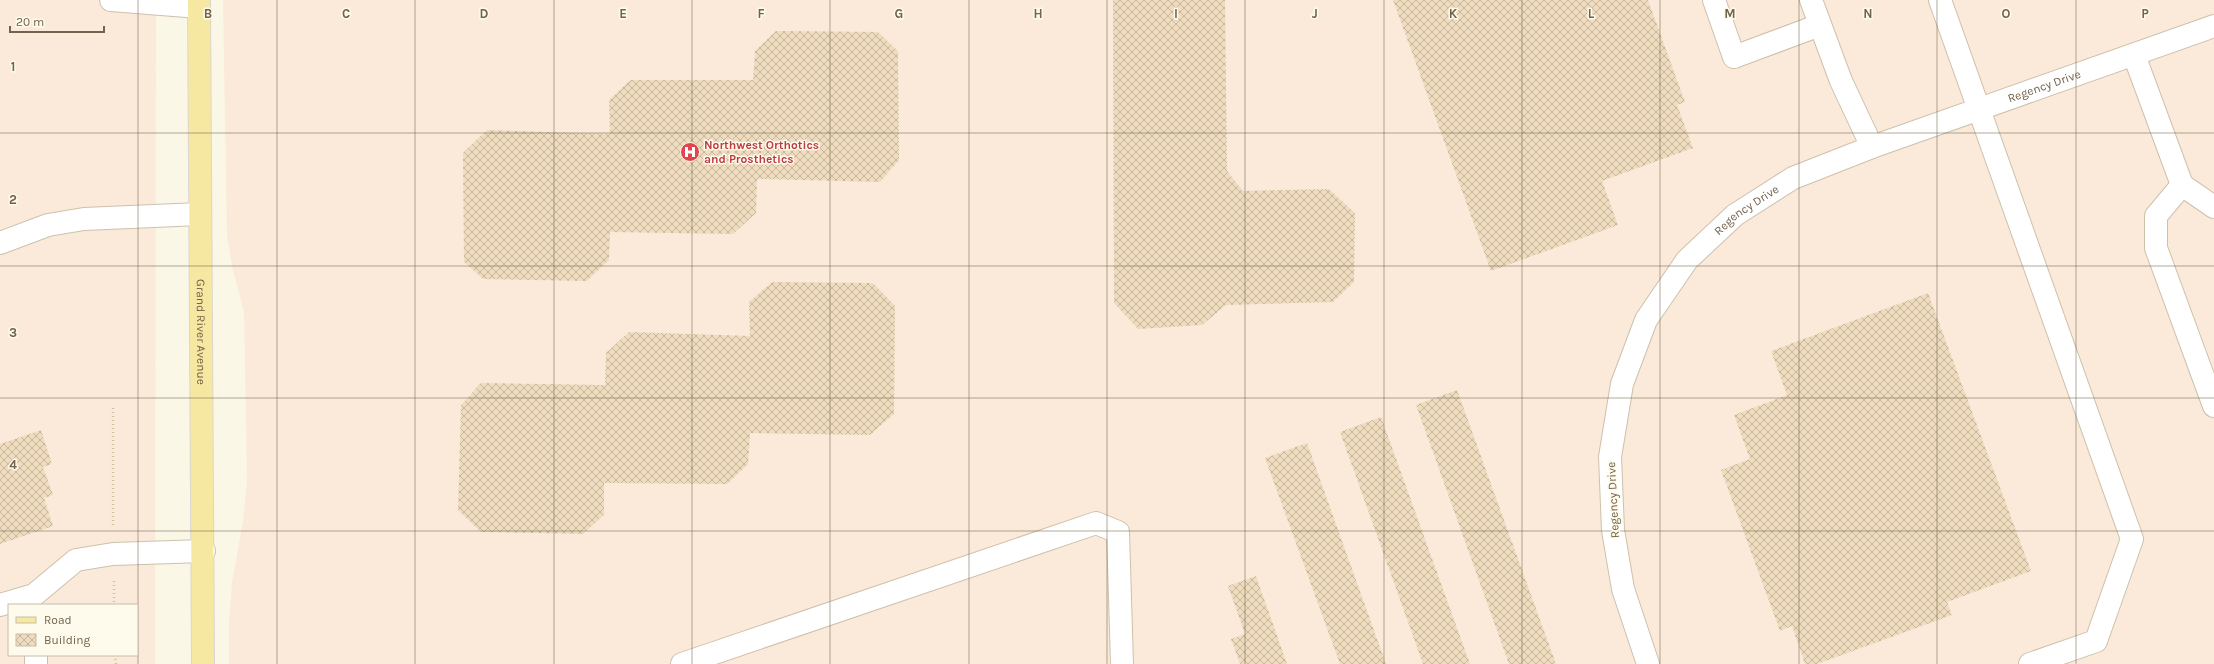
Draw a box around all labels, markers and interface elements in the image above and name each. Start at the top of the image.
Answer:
text: B [204,6,212,21]
text: C [342,6,350,21]
text: D [480,6,489,21]
text: E [619,6,627,21]
text: F [757,6,765,21]
text: G [895,6,903,21]
text: H [1033,6,1043,21]
text: I [1174,6,1178,21]
text: J [1312,6,1318,21]
text: K [1449,6,1458,21]
text: L [1588,6,1595,21]
text: M [1724,6,1736,21]
text: N [1863,6,1873,21]
text: O [2002,6,2011,21]
text: P [2141,6,2149,21]
scale bar [10,8,104,34]
text: 20 m [16,15,44,29]
text: 1 [11,59,15,74]
street label: Regency Drive [2006,67,2082,105]
place label: Northwest Orthotics and Prosthetics [704,138,819,166]
hospital icon: Northwest Orthotics and Prosthetics [679,141,701,163]
street label: Regency Drive [1711,182,1781,238]
text: 2 [9,192,17,207]
street label: Grand River Avenue [194,279,208,385]
text: 3 [9,325,17,340]
text: 4 [9,457,17,472]
street label: Regency Drive [1604,462,1622,538]
legend [8,604,138,656]
text: Road [44,613,72,627]
text: Building [44,633,91,647]

